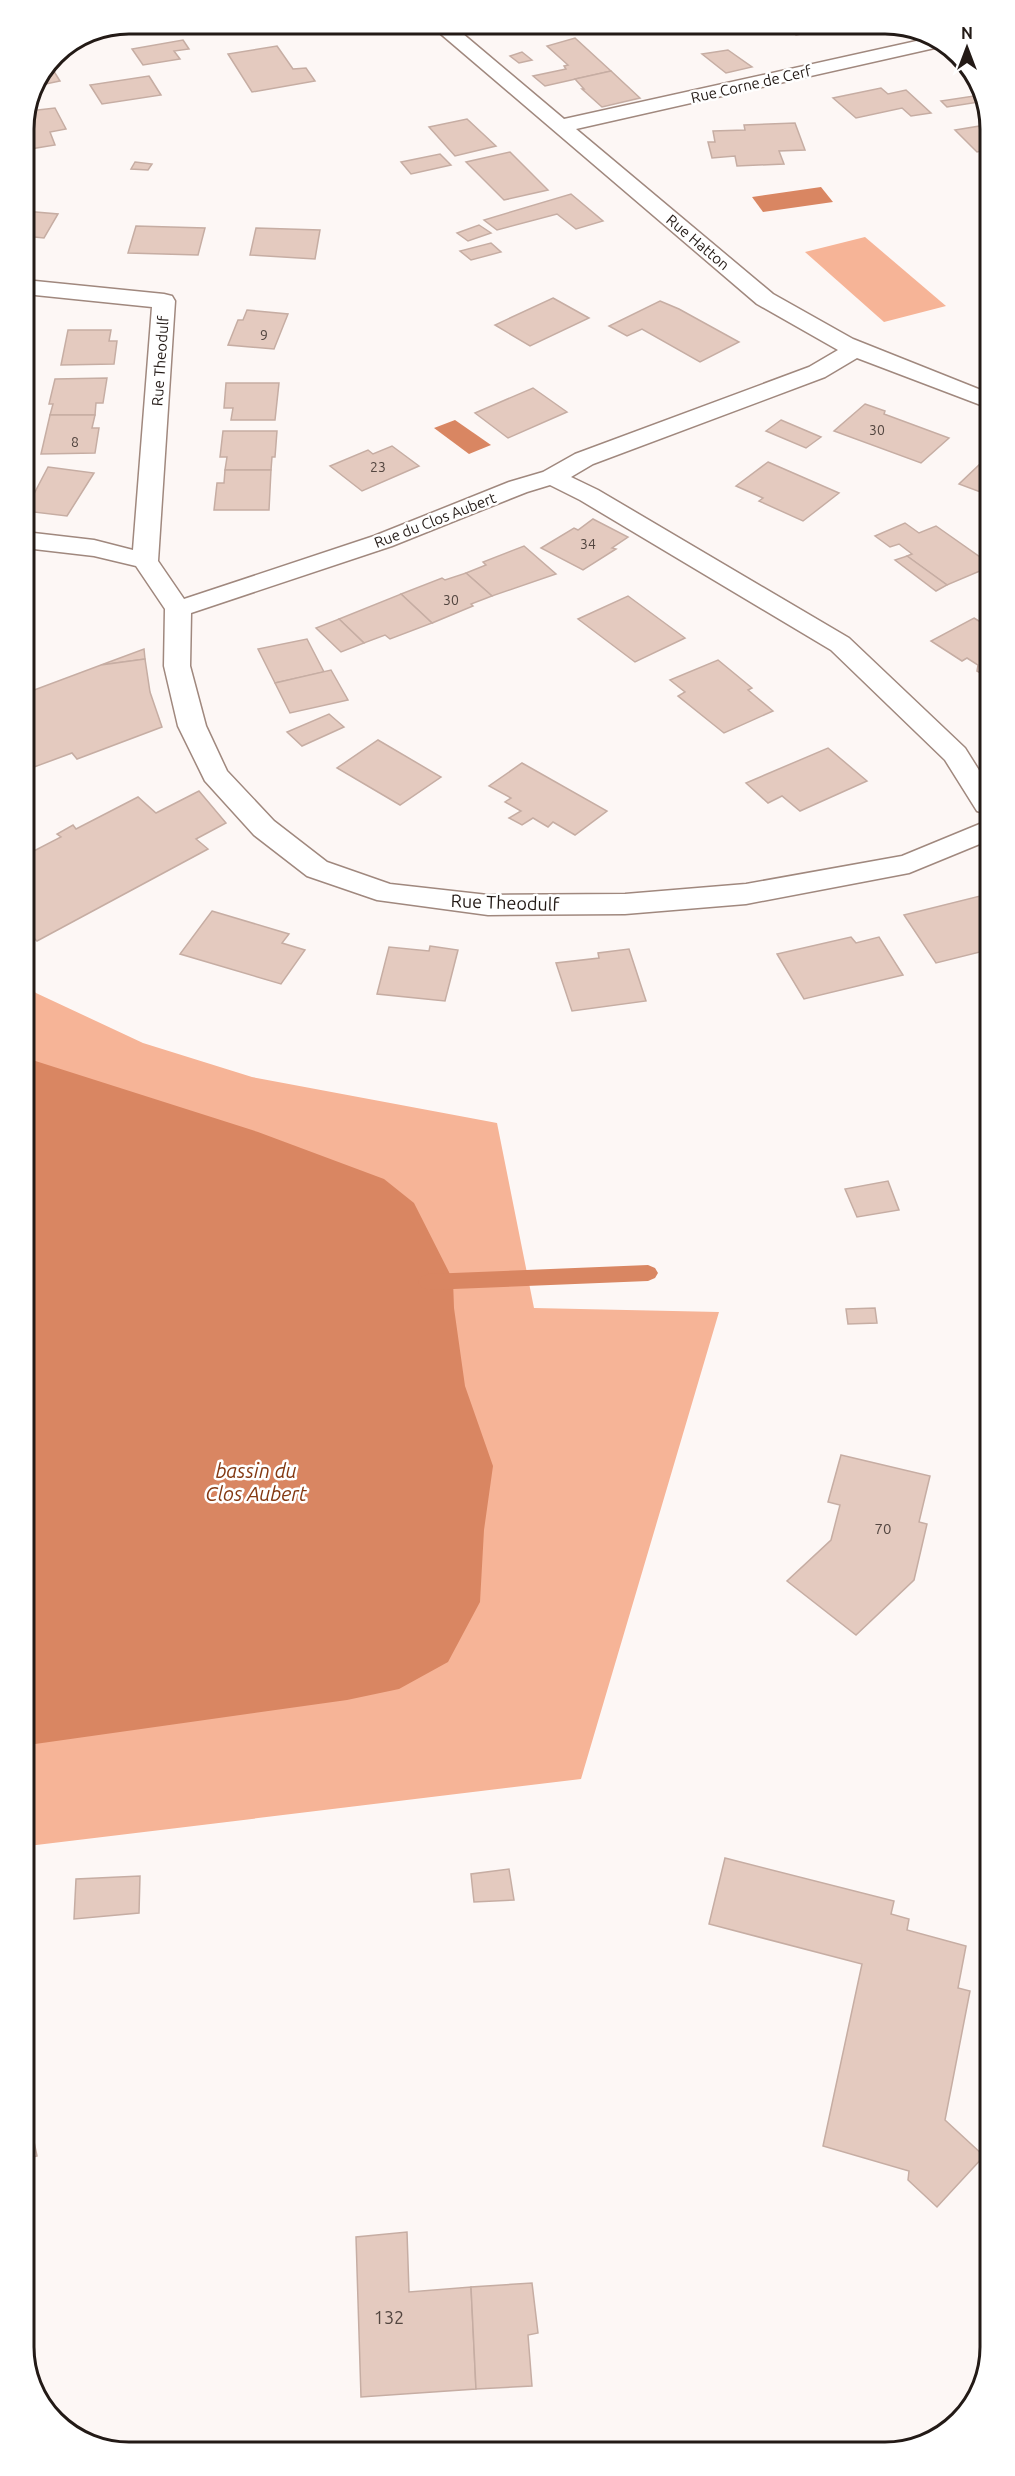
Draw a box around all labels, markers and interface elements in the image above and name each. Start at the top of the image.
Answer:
north arrow [937,18,997,78]
text: N [961,24,973,42]
street label: Rue Corne de Cerf [689,62,813,106]
street label: Rue Hatton [663,211,733,273]
street label: Rue Theodulf [148,315,172,407]
house number: 9 [260,327,268,343]
house number: 30 [869,422,885,438]
house number: 8 [71,434,79,450]
house number: 23 [370,459,386,475]
street label: Rue du Clos Aubert [372,489,498,551]
house number: 34 [580,536,596,552]
house number: 30 [443,592,459,608]
street label: Rue Theodulf [450,890,560,914]
water label: bassin du Clos Aubert [205,1459,307,1505]
house number: 70 [875,1520,891,1537]
house number: 132 [374,2307,404,2327]

